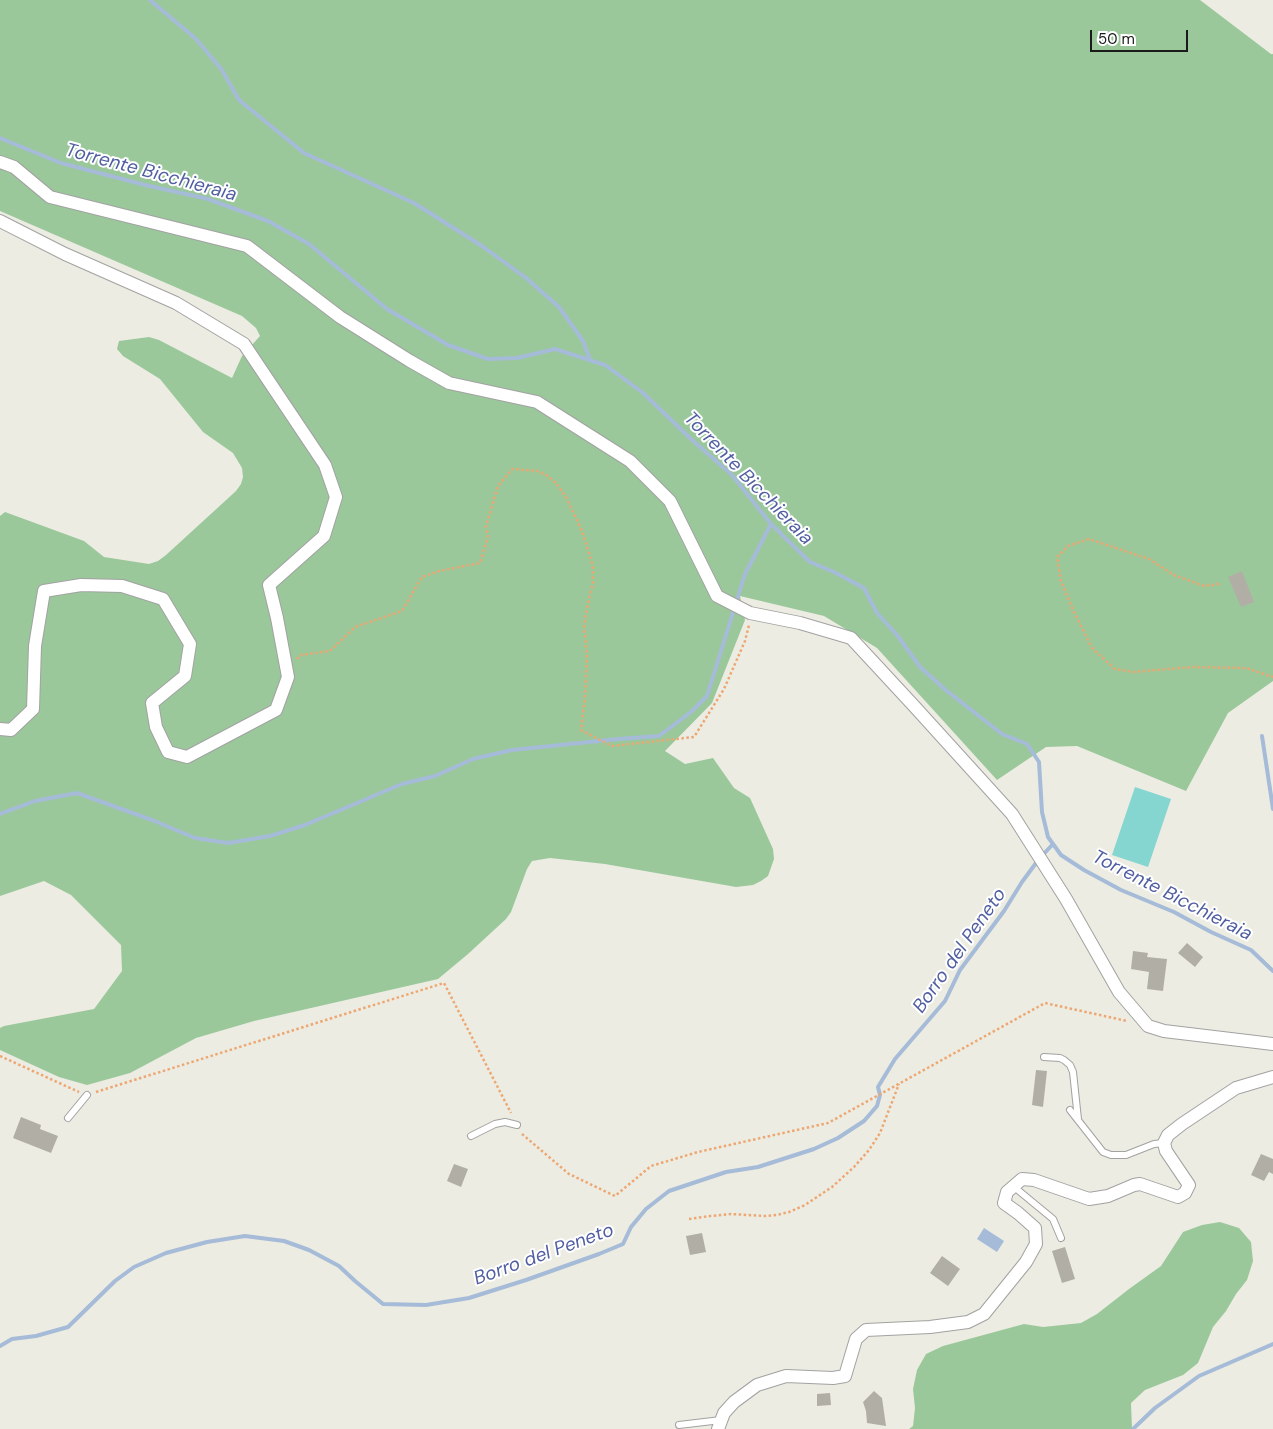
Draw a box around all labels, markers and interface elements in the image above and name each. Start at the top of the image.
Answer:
scale bar [1093,20,1190,52]
text: 50 m [1098,29,1135,49]
water label: Torrente Bicchieraia [63,139,239,207]
water label: Torrente Bicchieraia [679,408,817,550]
water label: Torrente Bicchieraia [1088,846,1256,946]
water label: Borro del Peneto [908,884,1012,1018]
water label: Borro del Peneto [471,1219,617,1291]

